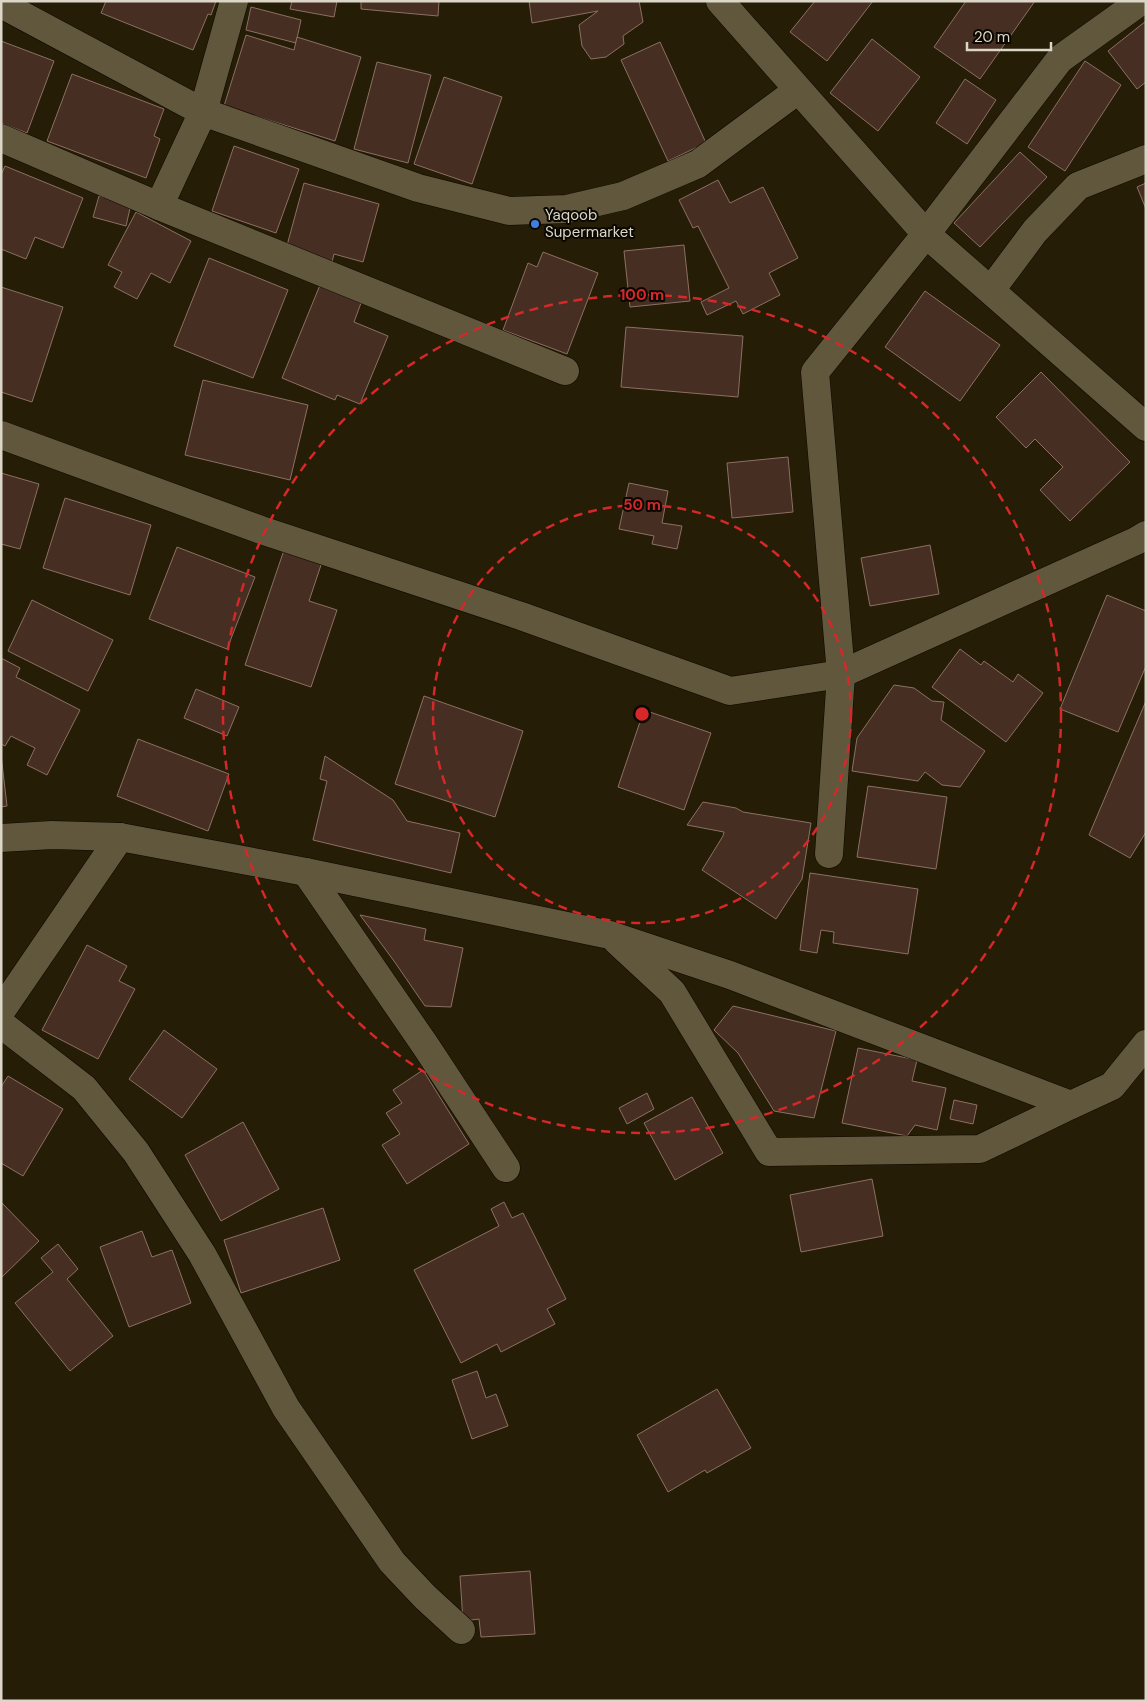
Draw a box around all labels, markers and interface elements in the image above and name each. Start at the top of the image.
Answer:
scale bar [967,20,1051,52]
text: 20 m [974,27,1010,47]
place label: Yaqoob Supermarket [545,205,634,242]
marker: Yaqoob Supermarket [529,218,541,230]
text: 100 m [620,285,664,305]
text: 50 m [623,495,661,515]
centre of rings [633,705,651,723]

